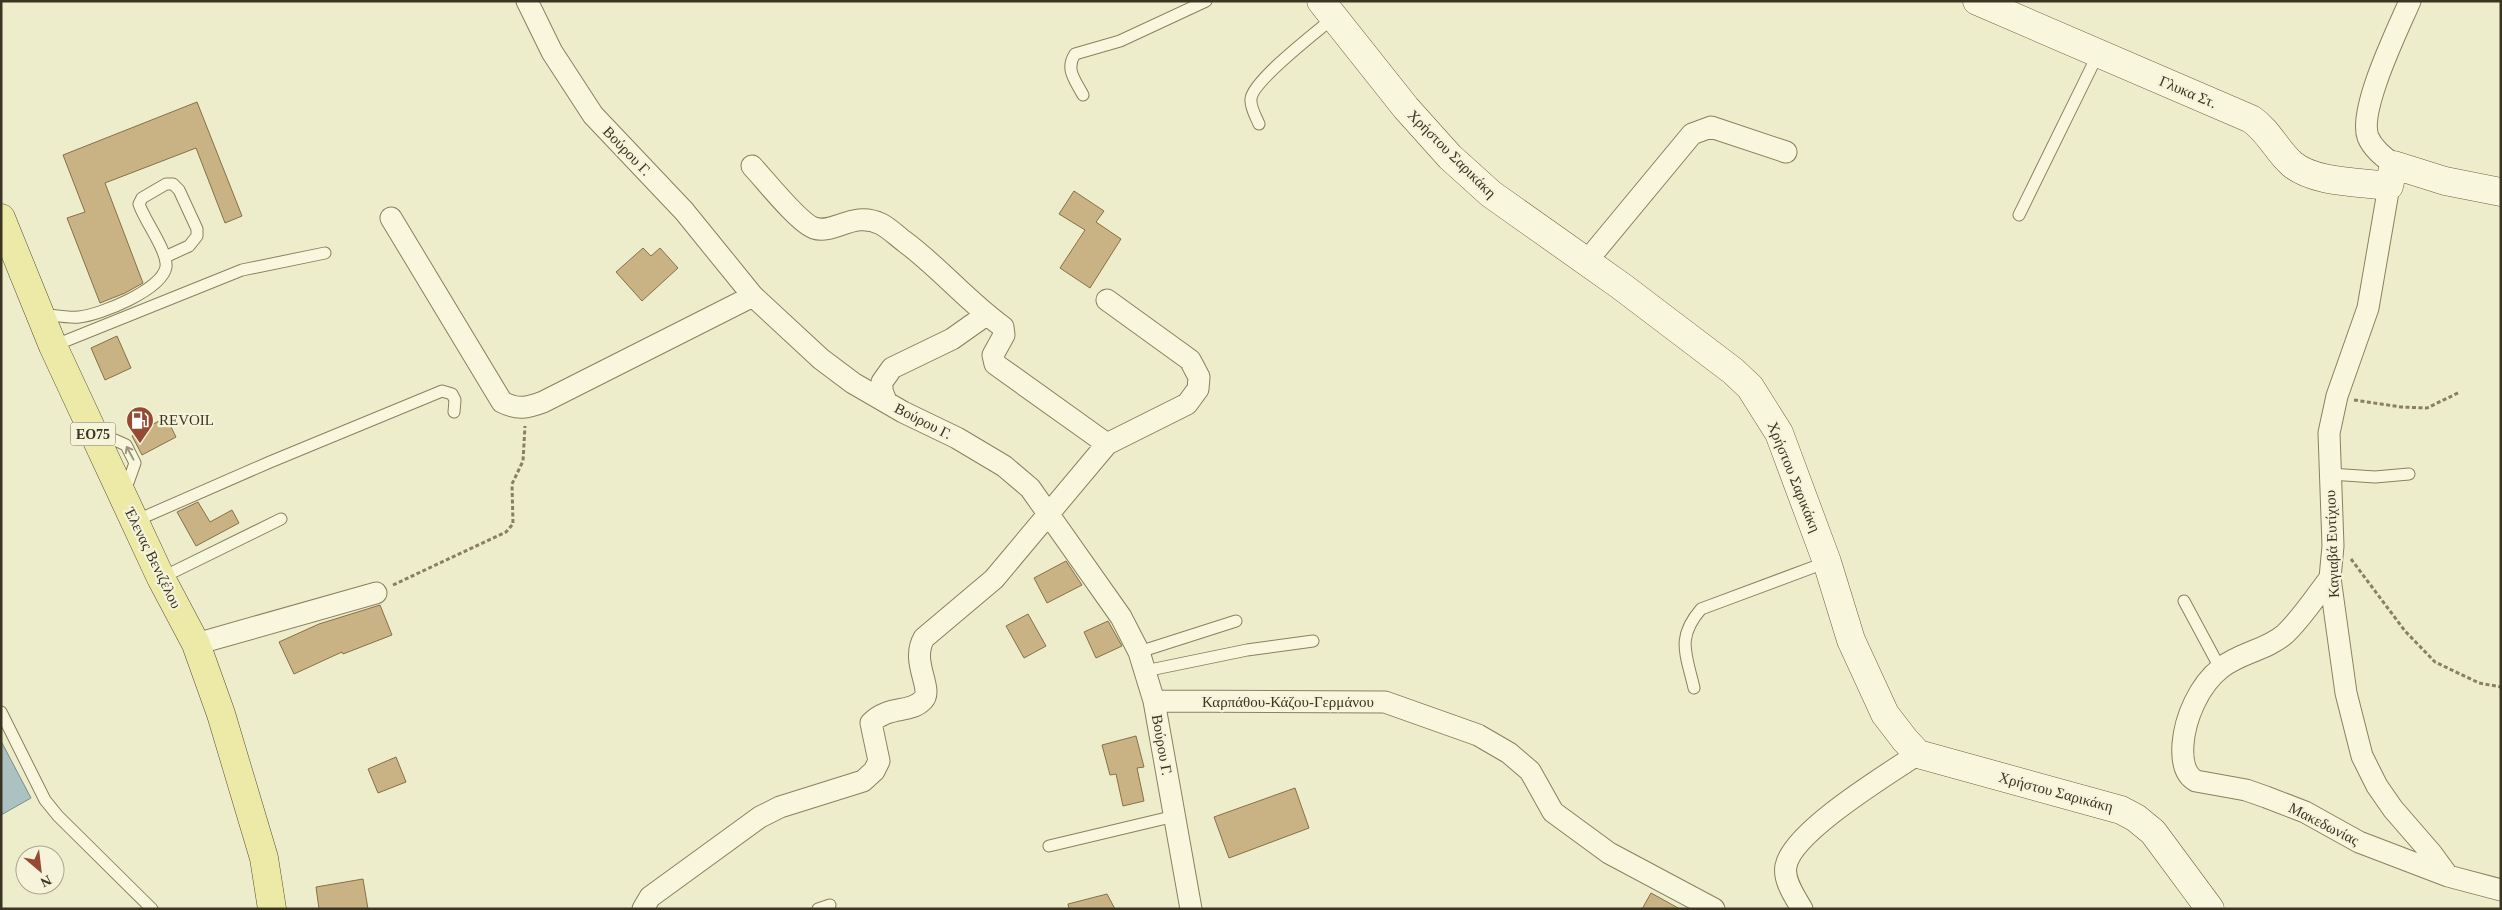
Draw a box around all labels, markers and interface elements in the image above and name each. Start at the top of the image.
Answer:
street label: Γλυκα Στ. [2157,73,2219,111]
street label: Χρήστου Σαρικάκη [1405,107,1499,201]
street label: Βούρου Γ. [600,123,654,179]
street label: Βούρου Γ. [892,400,954,442]
fuel station icon: REVOIL [125,405,155,444]
place label: REVOIL [159,412,214,428]
street label: Χρήστου Σαρικάκη [1765,419,1824,535]
road number: ΕΟ75 [70,422,116,446]
one-way arrow [125,445,135,460]
street label: Καγιαβά Ευτίχιου [2322,490,2342,598]
street label: Έλενας Βενιζέλου [121,504,184,611]
street label: Καρπάθου-Κάζου-Γερμάνου [1202,694,1374,710]
street label: Βούρου Γ. [1149,713,1175,777]
street label: Χρήστου Σαρικάκη [1997,769,2115,815]
street label: Μακεδωνίας [2286,799,2362,849]
north arrow [15,845,65,895]
text: N [38,872,54,890]

